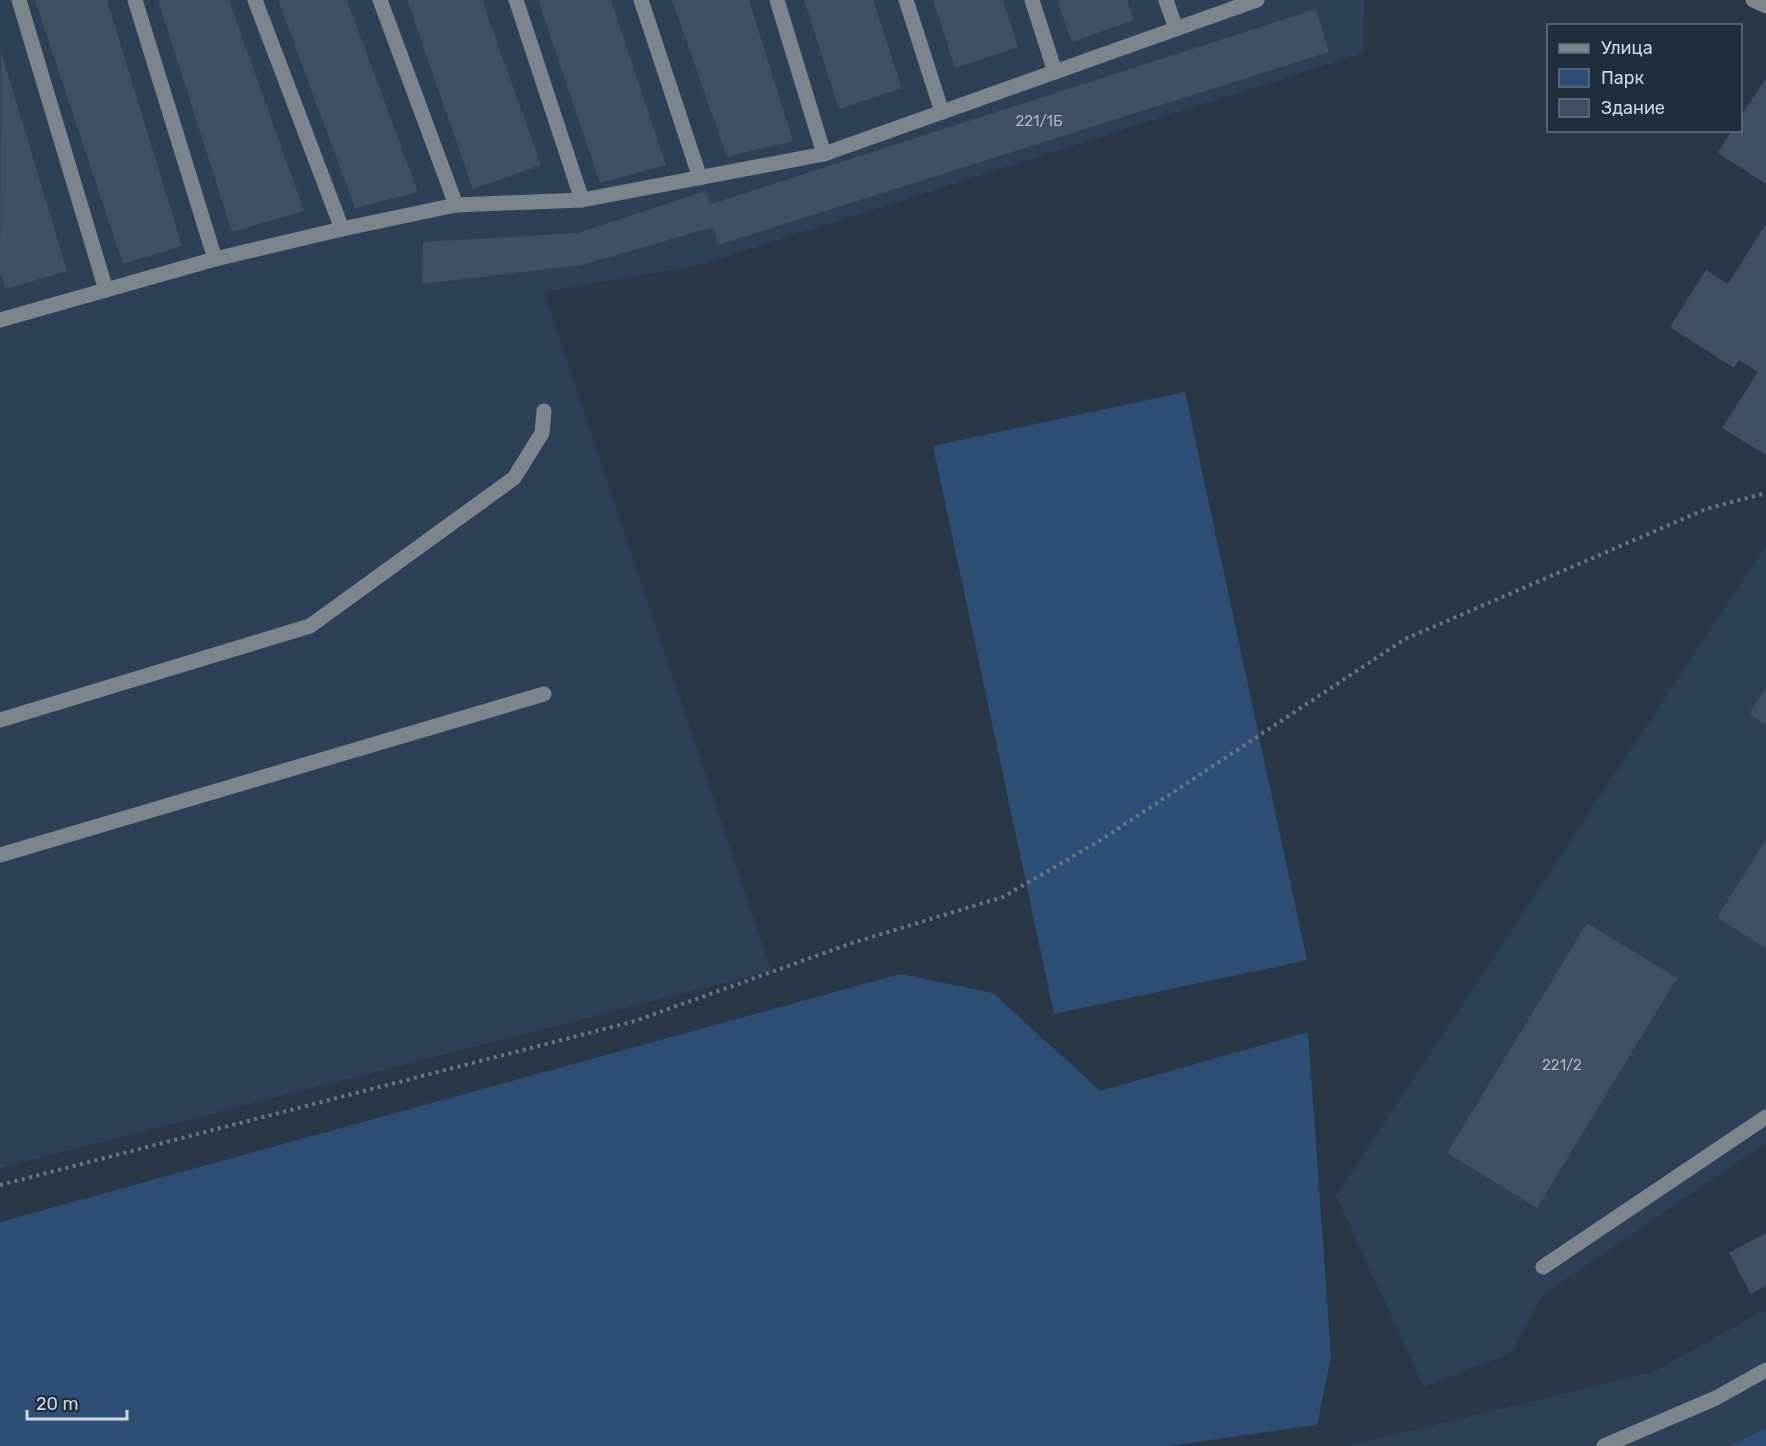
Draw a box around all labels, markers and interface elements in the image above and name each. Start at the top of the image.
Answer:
legend [1547,24,1742,132]
text: Улица [1601,37,1653,59]
text: Парк [1601,67,1645,89]
text: Здание [1601,97,1665,119]
house number: 221/1Б [1015,112,1063,130]
house number: 221/2 [1542,1056,1582,1074]
scale bar [27,1383,128,1421]
text: 20 m [36,1393,78,1415]

